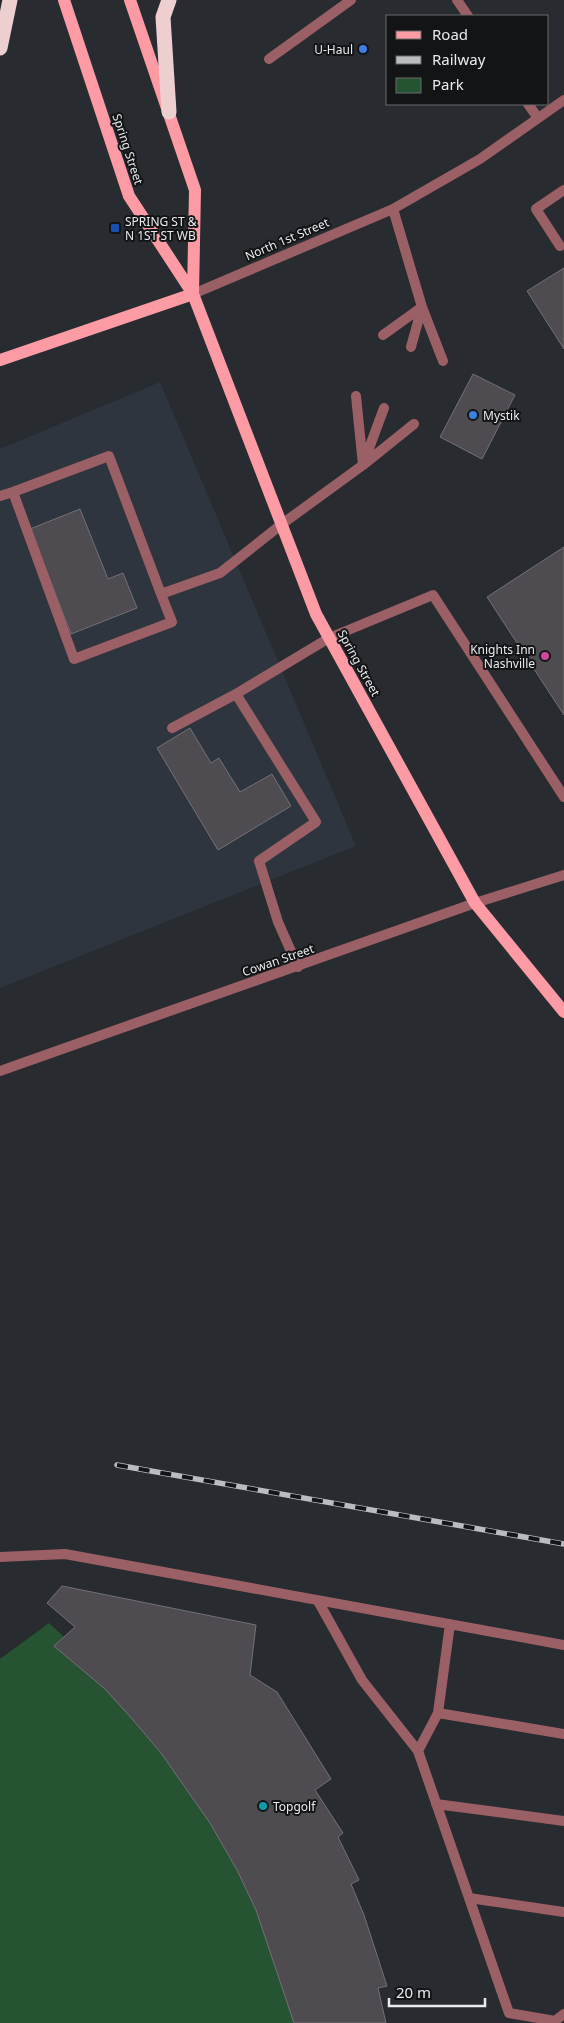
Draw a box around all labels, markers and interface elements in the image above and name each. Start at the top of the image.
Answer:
legend [386,15,549,105]
text: Road [432,24,468,44]
place label: U-Haul [314,41,353,58]
marker: U-Haul [357,43,369,55]
text: Railway [432,49,486,69]
text: Park [432,74,464,94]
street label: Spring Street [109,111,148,187]
place label: SPRING ST & N 1ST ST WB [125,213,197,244]
street label: North 1st Street [242,213,332,264]
marker: SPRING ST & N 1ST ST WB [109,222,121,234]
place label: Mystik [483,407,520,424]
marker: Mystik [467,409,479,421]
street label: Spring Street [334,627,385,700]
place label: Knights Inn Nashville [470,641,535,672]
marker: Knights Inn Nashville [539,650,551,662]
street label: Cowan Street [240,940,317,980]
place label: Topgolf [273,1798,316,1815]
marker: Topgolf [257,1800,269,1812]
scale bar [389,1976,485,2008]
text: 20 m [396,1982,431,2002]

